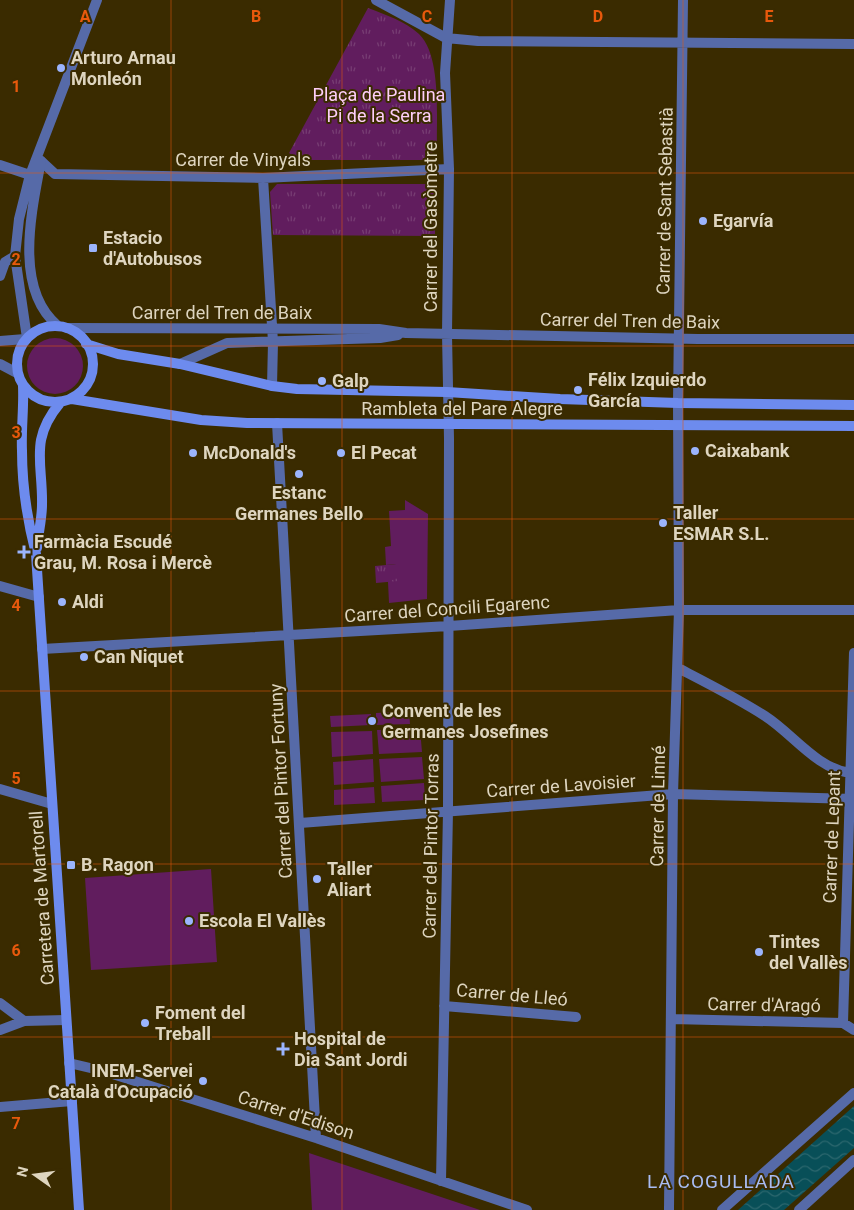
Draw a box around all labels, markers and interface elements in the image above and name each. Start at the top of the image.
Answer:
text: A [80,7,91,26]
text: B [251,7,261,26]
text: C [422,7,432,26]
text: D [593,7,603,26]
text: E [765,7,774,26]
place label: Arturo Arnau Monleón [71,47,176,89]
marker: Arturo Arnau Monleón [55,62,67,74]
text: 1 [11,77,21,96]
park label: Plaça de Paulina Pi de la Serra [313,84,445,126]
street label: Carrer de Sant Sebastià [652,107,677,295]
street label: Carrer del Gasòmetre [420,142,441,312]
street label: Carrer de Vinyals [175,149,311,170]
place label: Egarvía [713,210,774,231]
marker: Egarvía [697,215,709,227]
place label: Estacio d'Autobusos [103,227,202,269]
marker: Estacio d'Autobusos [87,242,99,254]
text: 2 [11,250,21,269]
street label: Carrer del Tren de Baix [132,302,312,323]
street label: Carrer del Tren de Baix [540,308,720,333]
place label: Félix Izquierdo García [588,369,706,411]
place label: Galp [332,370,369,391]
marker: Galp [316,375,328,387]
marker: Félix Izquierdo García [572,384,584,396]
street label: Rambleta del Pare Alegre [361,398,563,419]
text: 3 [11,423,21,442]
place label: Caixabank [705,440,790,461]
place label: McDonald's [203,442,296,463]
place label: El Pecat [351,442,417,463]
marker: Caixabank [689,445,701,457]
marker: McDonald's [187,447,199,459]
marker: El Pecat [335,447,347,459]
marker: Estanc Germanes Bello [293,468,305,480]
place label: Estanc Germanes Bello [235,482,363,524]
place label: Taller ESMAR S.L. [673,502,770,544]
marker: Taller ESMAR S.L. [657,517,669,529]
place label: Farmàcia Escudé Grau, M. Rosa i Mercè [34,531,212,573]
marker: Farmàcia Escudé Grau, M. Rosa i Mercè [18,546,30,558]
place label: Aldi [72,591,104,612]
street label: Carrer del Concili Egarenc [344,591,550,626]
text: 4 [11,596,21,615]
marker: Aldi [56,596,68,608]
place label: Can Niquet [94,646,183,667]
marker: Can Niquet [78,651,90,663]
street label: Carrer del Pintor Fortuny [265,683,296,879]
place label: Convent de les Germanes Josefines [382,700,549,742]
marker: Convent de les Germanes Josefines [366,715,378,727]
street label: Carrer de Linné [646,745,669,867]
street label: Carrer del Pintor Torras [418,753,443,939]
text: 5 [11,769,21,788]
street label: Carrer de Lavoisier [486,770,636,801]
street label: Carrer de Lepant [819,770,844,904]
street label: Carretera de Martorell [25,810,58,986]
place label: B. Ragon [81,854,154,875]
place label: Taller Aliart [327,858,373,900]
marker: B. Ragon [65,859,77,871]
marker: Taller Aliart [311,873,323,885]
place label: Escola El Vallès [199,910,326,931]
marker: Escola El Vallès [183,915,195,927]
place label: Tintes del Vallès [769,931,848,973]
text: 6 [11,941,21,960]
marker: Tintes del Vallès [753,946,765,958]
street label: Carrer de Lleó [455,979,569,1010]
street label: Carrer d'Aragó [707,993,821,1016]
place label: Foment del Treball [155,1002,245,1044]
marker: Foment del Treball [139,1017,151,1029]
place label: Hospital de Dia Sant Jordi [294,1028,407,1070]
marker: Hospital de Dia Sant Jordi [276,1042,290,1056]
place label: INEM-Servei Català d'Ocupació [48,1060,193,1102]
marker: INEM-Servei Català d'Ocupació [197,1075,209,1087]
street label: Carrer d'Edison [235,1086,357,1143]
text: 7 [11,1114,21,1133]
north arrow [10,1150,60,1200]
text: N [13,1165,31,1179]
district label: LA COGULLADA [647,1170,795,1193]

